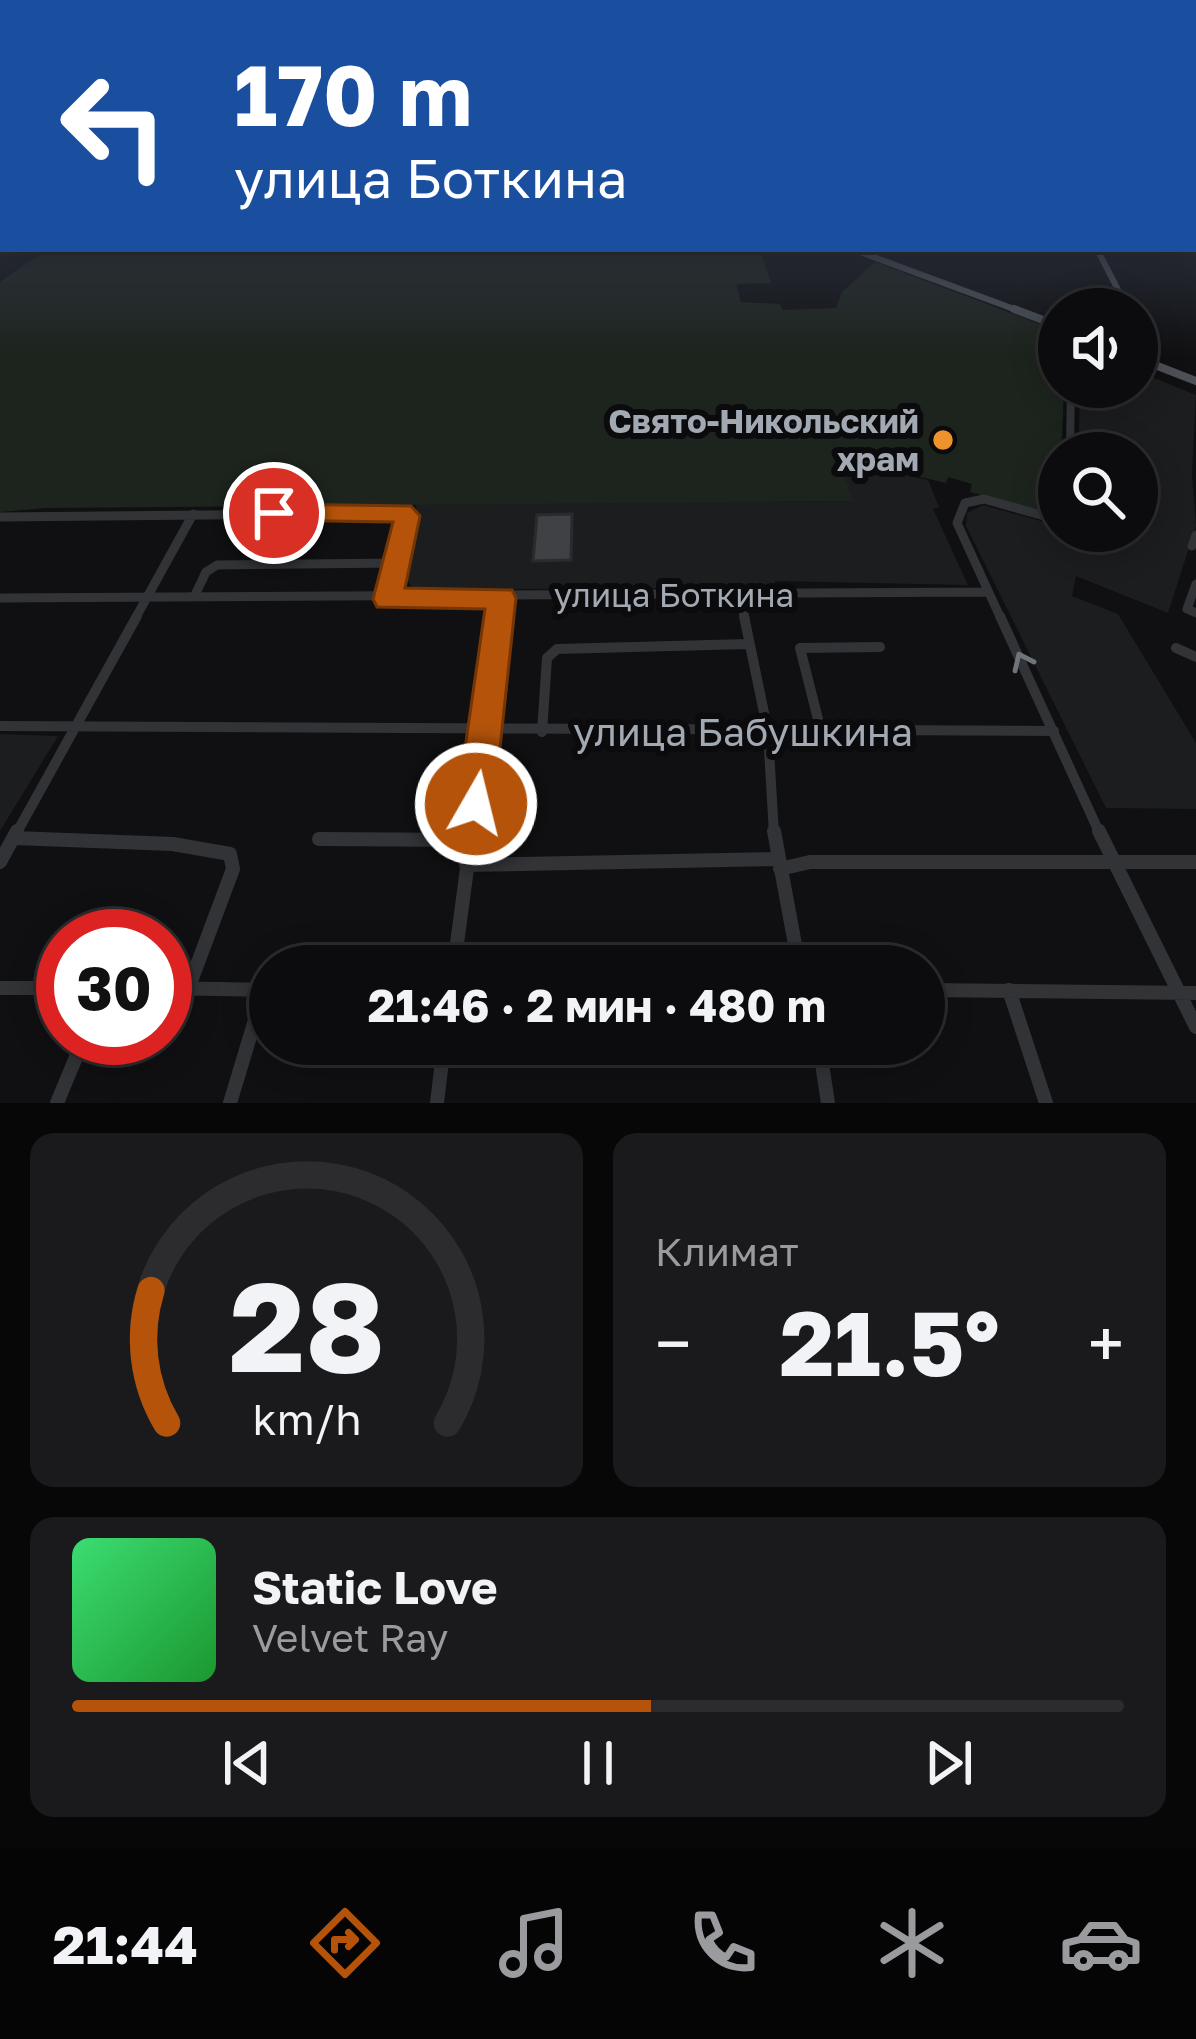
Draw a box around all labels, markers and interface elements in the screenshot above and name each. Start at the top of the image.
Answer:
text: 170 m [234,44,472,144]
icon: left [36,48,192,204]
text: улица Боткина [234,145,627,210]
map controls [1038,288,1158,552]
button: sound [1038,288,1158,408]
place label: Свято-Никольский храм [608,401,919,478]
marker: Свято-Никольский храм [930,427,956,453]
button: search [1038,432,1158,552]
pin [223,462,325,564]
icon: arrive [241,480,307,546]
street label: улица Боткина [554,575,794,614]
one-way arrow [1012,652,1036,673]
street label: улица Бабушкина [573,708,913,755]
position arrow [413,741,539,867]
speed limit sign: 30 [36,909,192,1065]
text: 21:46 · 2 мин · 480 m [368,978,826,1032]
text: Климат [655,1228,799,1275]
text: 28 [228,1250,384,1399]
text: 21.5° [779,1288,1000,1396]
text: − [655,1303,691,1383]
text: + [1088,1303,1124,1383]
text: km/h [252,1393,361,1444]
text: Static Love [252,1560,498,1614]
text: Velvet Ray [252,1614,448,1661]
icon: previous [214,1730,280,1796]
icon: pause [565,1730,631,1796]
icon: next [916,1730,982,1796]
icon: directions [303,1901,387,1985]
icon: music [492,1901,576,1985]
icon: phone [681,1901,765,1985]
icon: climate [870,1901,954,1985]
icon: car [1059,1901,1143,1985]
text: 21:44 [53,1911,198,1976]

